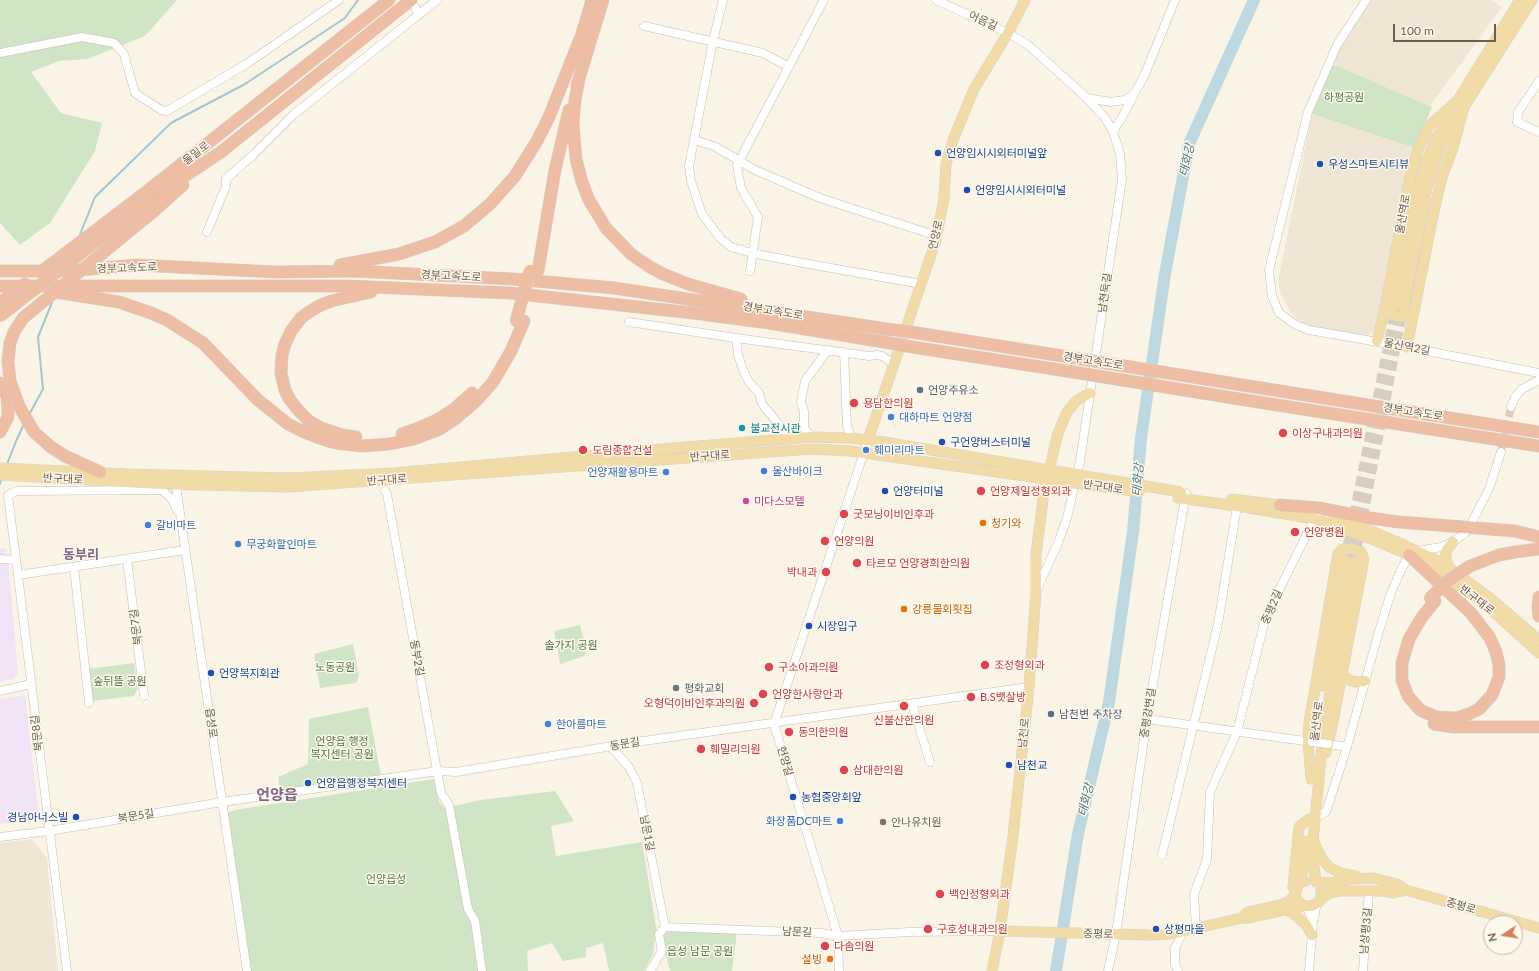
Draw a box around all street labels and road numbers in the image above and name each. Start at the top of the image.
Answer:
street label: 어음길 [966,9,1000,33]
street label: 울밀로 [180,138,212,168]
street label: 울산역로 [1393,193,1413,235]
street label: 언양로 [926,219,946,251]
street label: 경부고속도로 [96,260,158,276]
street label: 경부고속도로 [420,268,482,284]
street label: 남천둑길 [1096,272,1114,314]
street label: 경부고속도로 [742,300,804,322]
street label: 울산역2길 [1383,336,1431,358]
street label: 경부고속도로 [1062,350,1124,372]
street label: 경부고속도로 [1382,401,1444,423]
street label: 반구대로 [689,448,731,464]
street label: 반구대로 [42,471,84,487]
street label: 반구대로 [366,472,408,488]
street label: 반구대로 [1082,478,1124,496]
street label: 반구대로 [1457,582,1497,618]
street label: 중평2길 [1259,588,1285,626]
street label: 북문7길 [127,608,145,646]
street label: 동부2길 [407,639,427,677]
street label: 중평강변길 [1138,687,1158,739]
street label: 울산역로 [1308,700,1326,742]
street label: 읍성로 [202,707,220,739]
street label: 북문8길 [28,714,46,752]
street label: 남천로 [1016,717,1032,749]
street label: 동문길 [609,735,641,753]
street label: 헌양길 [774,745,796,777]
street label: 북문5길 [117,807,155,825]
street label: 남문1길 [637,814,657,852]
street label: 중평로 [1445,895,1477,917]
street label: 남상평3길 [1357,907,1375,955]
street label: 남문길 [781,925,813,939]
street label: 중평로 [1083,927,1113,941]

